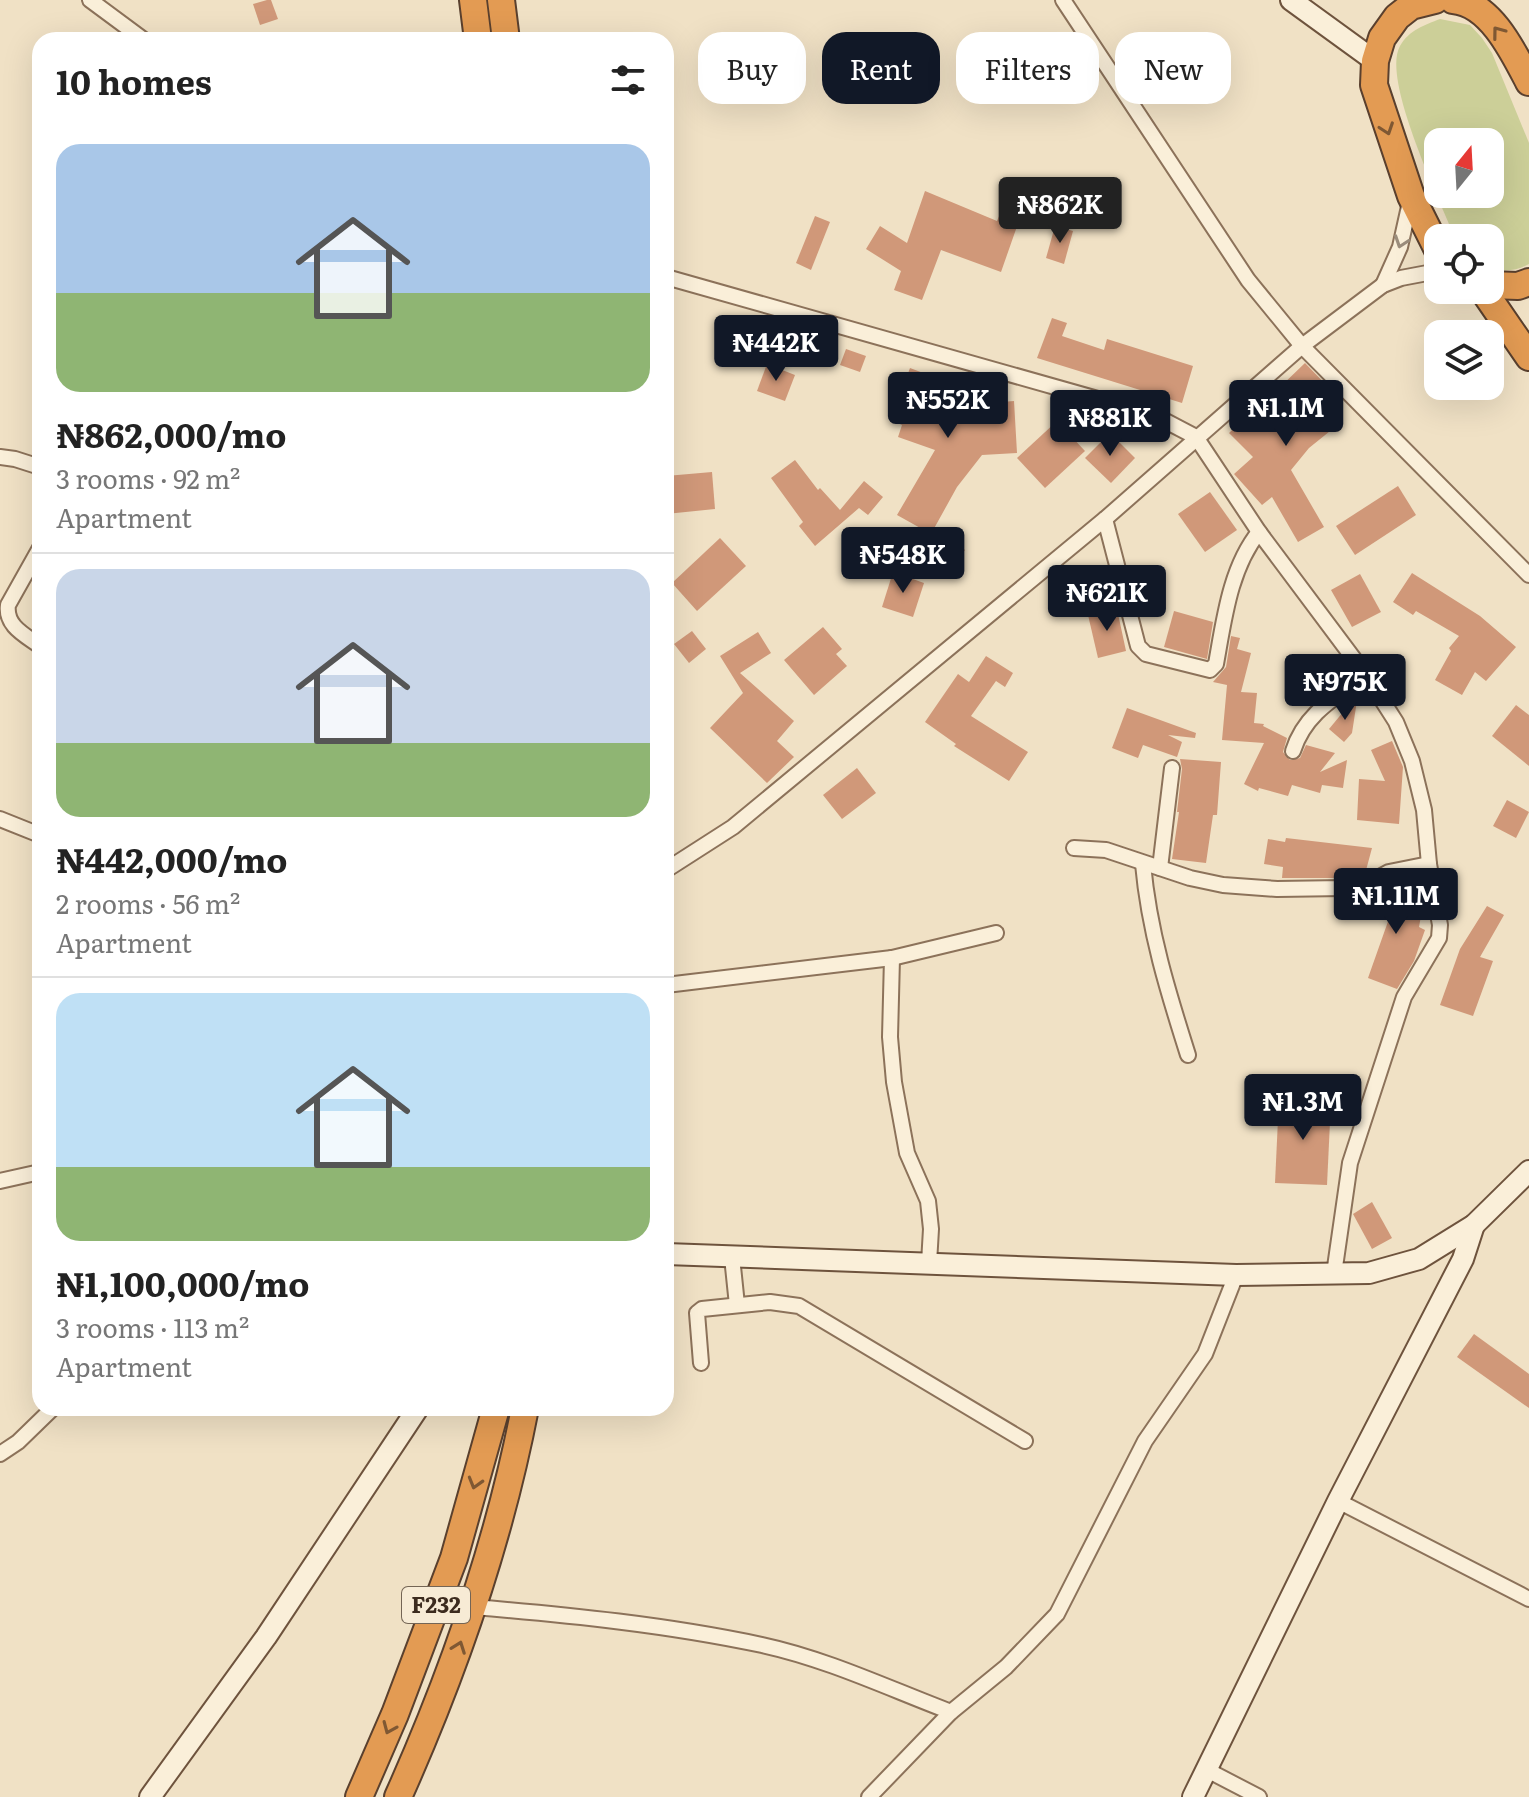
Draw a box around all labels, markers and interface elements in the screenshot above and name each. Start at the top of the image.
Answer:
one-way arrow [1493,26,1508,41]
chip: Buy [698,32,806,104]
chip: Rent [822,32,940,104]
chip: Filters [956,32,1099,104]
chip: New [1115,32,1231,104]
text: 10 homes [56,55,212,105]
icon: filters [606,58,650,102]
one-way arrow [1378,121,1394,135]
north arrow [1424,128,1504,208]
map controls [1424,128,1504,400]
pin: ₦862K [1004,177,1116,245]
text: ₦862K [1017,183,1103,222]
icon: home [281,196,425,340]
button: locate [1424,224,1504,304]
one-way arrow [1395,234,1411,248]
pin: ₦442K [720,315,832,383]
button: layers [1424,320,1504,400]
text: ₦442K [732,321,820,360]
pin: ₦552K [892,372,1004,440]
text: ₦552K [906,378,990,417]
pin: ₦1.1M [1230,380,1342,448]
text: ₦1.1M [1247,386,1325,425]
pin: ₦881K [1054,390,1166,458]
text: ₦881K [1068,396,1152,435]
text: ₦862,000/mo [56,408,286,458]
text: 3 rooms · 92 m² [56,458,240,497]
text: Apartment [56,497,192,536]
pin: ₦548K [847,527,959,595]
text: ₦548K [859,533,947,572]
pin: ₦621K [1051,565,1163,633]
text: ₦621K [1066,571,1148,610]
icon: home [281,621,425,765]
pin: ₦975K [1289,654,1401,722]
text: ₦975K [1303,660,1387,699]
text: ₦442,000/mo [56,833,288,883]
pin: ₦1.11M [1331,868,1461,936]
text: ₦1.11M [1352,874,1440,913]
text: 2 rooms · 56 m² [56,883,240,922]
text: Apartment [56,922,192,961]
icon: home [281,1045,425,1189]
pin: ₦1.3M [1247,1074,1359,1142]
text: ₦1.3M [1262,1080,1344,1119]
text: ₦1,100,000/mo [56,1257,309,1307]
text: 3 rooms · 113 m² [56,1307,249,1346]
text: Apartment [56,1346,192,1385]
one-way arrow [468,1476,484,1490]
road number: F232 [402,1587,470,1623]
one-way arrow [450,1641,466,1655]
one-way arrow [382,1720,398,1734]

